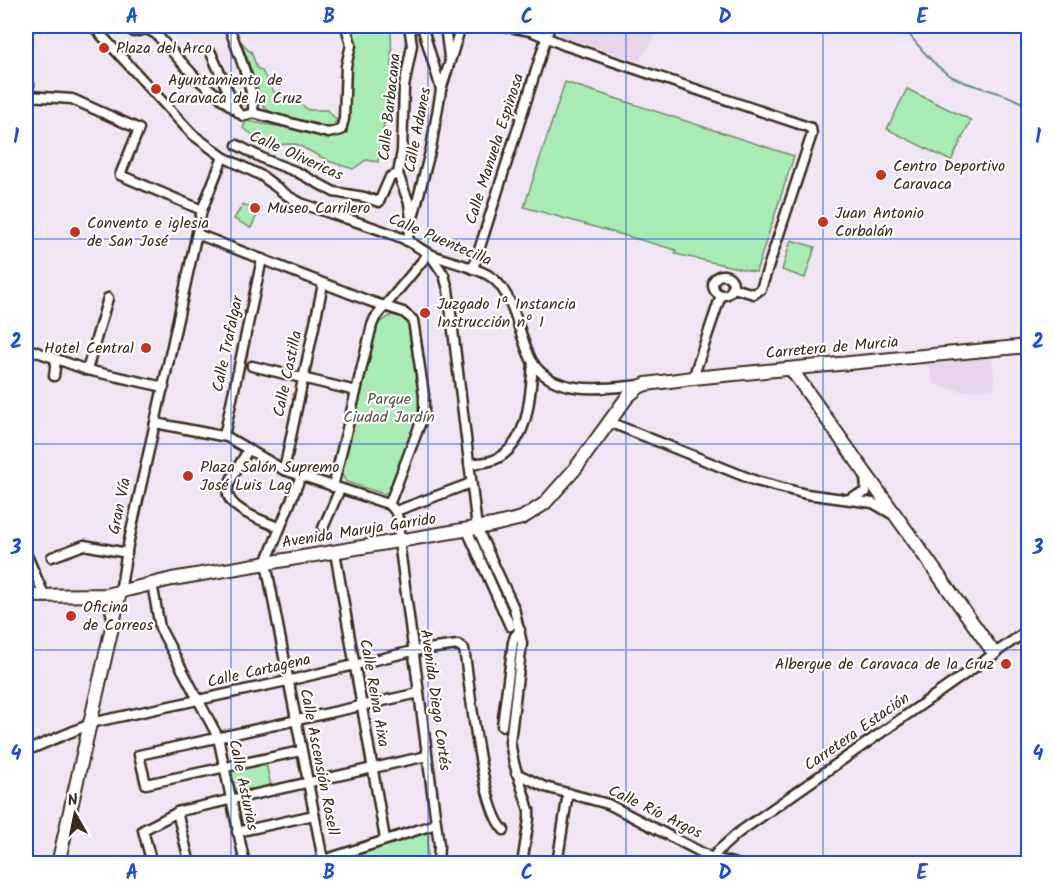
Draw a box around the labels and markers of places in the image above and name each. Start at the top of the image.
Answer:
place label: Plaza del Arco [116,36,212,61]
marker: Plaza del Arco [97,41,111,55]
place label: Ayuntamiento de Caravaca de la Cruz [168,68,302,111]
marker: Ayuntamiento de Caravaca de la Cruz [149,82,163,96]
place label: Centro Deportivo Caravaca [893,154,1005,197]
marker: Centro Deportivo Caravaca [874,168,888,182]
place label: Museo Carrilero [267,196,370,221]
marker: Museo Carrilero [248,201,262,215]
place label: Juan Antonio Corbalán [835,201,924,244]
place label: Convento e iglesia de San José [87,211,209,254]
marker: Juan Antonio Corbalán [816,215,830,229]
marker: Convento e iglesia de San José [68,225,82,239]
place label: Juzgado 1ª Instancia Instrucción nº 1 [437,292,576,335]
marker: Juzgado 1ª Instancia Instrucción nº 1 [418,306,432,320]
place label: Hotel Central [44,336,134,361]
marker: Hotel Central [139,341,153,355]
place label: Plaza Salón Supremo José Luis Lag [200,455,340,498]
marker: Plaza Salón Supremo José Luis Lag [181,469,195,483]
place label: Oficina de Correos [83,595,153,638]
marker: Oficina de Correos [64,609,78,623]
place label: Albergue de Caravaca de la Cruz [775,652,994,677]
marker: Albergue de Caravaca de la Cruz [999,657,1013,671]

